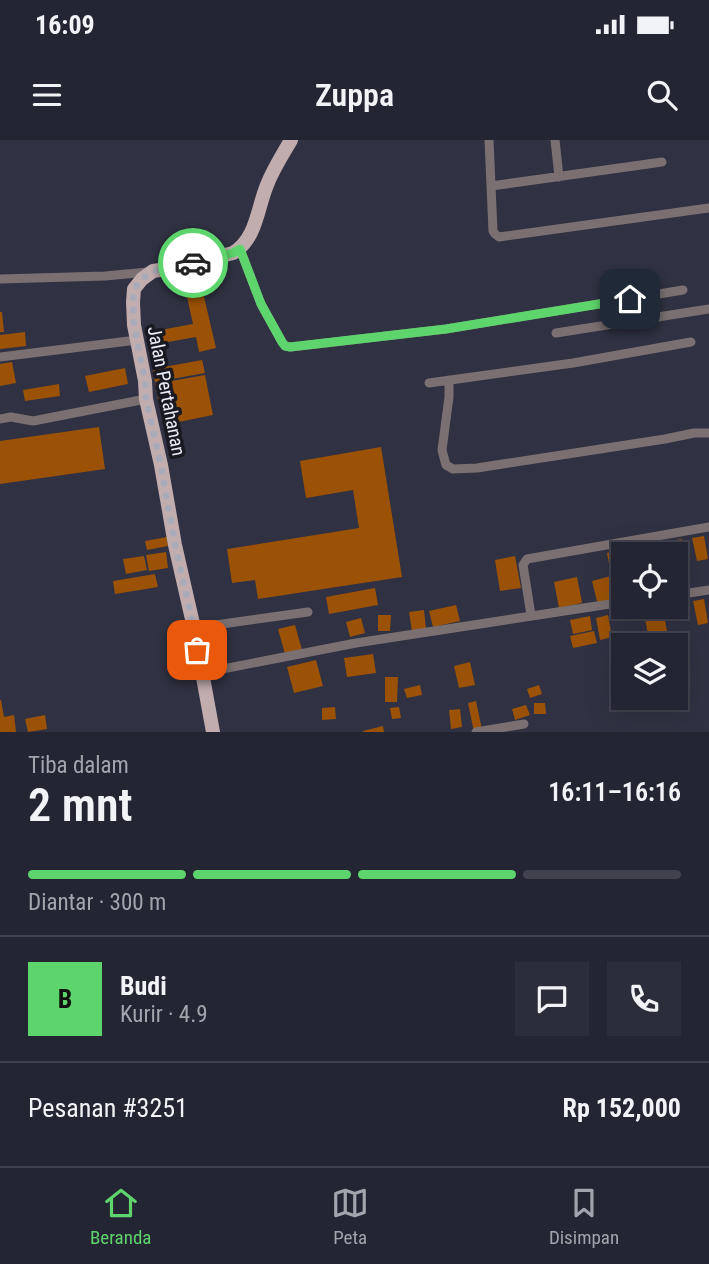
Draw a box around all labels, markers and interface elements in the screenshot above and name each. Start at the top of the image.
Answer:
text: 16:09 [35,10,95,40]
icon: menu [28,76,66,114]
text: Zuppa [315,76,394,114]
icon: search [643,76,681,114]
courier [158,228,228,298]
icon: car [174,244,212,282]
pin [600,269,660,329]
icon: home [611,280,649,318]
street label: Jalan Pertahanan [143,324,190,458]
map controls [611,542,688,710]
button: locate [611,542,688,619]
pin [167,620,227,680]
icon: bag [178,631,216,669]
button: layers [611,633,688,710]
text: Tiba dalam [28,752,129,779]
text: 16:11–16:16 [548,777,681,807]
text: 2 mnt [28,778,133,832]
text: Diantar · 300 m [28,889,166,916]
button: chat [515,962,589,1036]
button: phone [607,962,681,1036]
text: Budi [120,971,167,1001]
text: B [58,984,72,1014]
text: Kurir · 4.9 [120,1001,208,1028]
text: Pesanan #3251 [28,1093,188,1123]
text: Rp 152,000 [563,1093,681,1123]
tab: Beranda [90,1184,151,1249]
tab: Peta [331,1184,369,1249]
tab: Disimpan [549,1184,619,1249]

